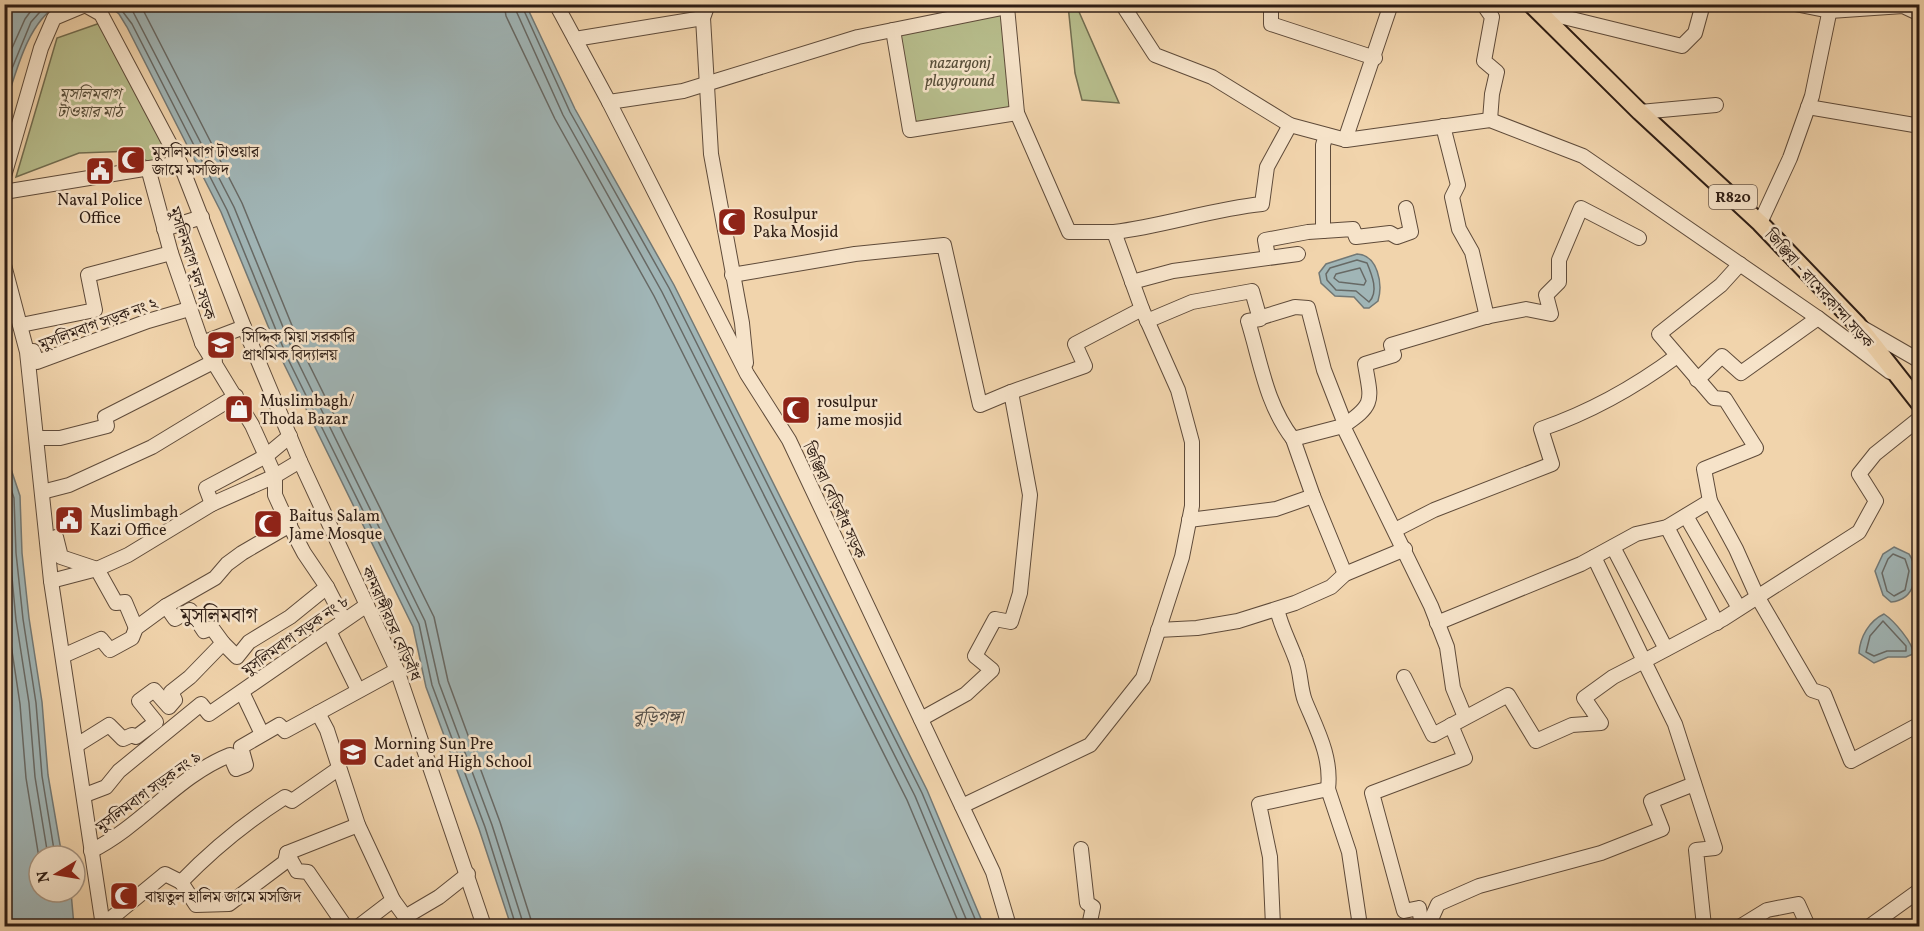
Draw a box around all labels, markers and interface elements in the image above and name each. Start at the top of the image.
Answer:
park label: nazargonj playground [925,53,995,93]
park label: মুসলিমবাগ টাওয়ার মাঠ [57,84,126,124]
place label: মুসলিমবাগ টাওয়ার জামে মসজিদ [151,142,260,182]
mosque icon: মুসলিমবাগ টাওয়ার জামে মসজিদ [115,144,147,176]
public building icon: Naval Police Office [84,155,116,187]
road number: R820 [1709,185,1757,209]
place label: Naval Police Office [57,190,143,230]
street label: মুসলিমবাগ মূল সড়ক [162,203,220,324]
place label: Rosulpur Paka Mosjid [753,204,838,244]
mosque icon: Rosulpur Paka Mosjid [716,206,748,238]
street label: জিঞ্জিরা - রামেরকান্দা সড়ক [1758,224,1878,354]
street label: মুসলিমবাগ সড়ক নং ২ [36,293,162,357]
place label: সিদ্দিক মিয়া সরকারি প্রাথমিক বিদ্যালয় [241,327,356,367]
school or university icon: সিদ্দিক মিয়া সরকারি প্রাথমিক বিদ্যালয় [205,329,237,361]
place label: Muslimbagh/ Thoda Bazar [260,391,355,431]
place label: rosulpur jame mosjid [817,392,902,432]
shop icon: Muslimbagh/ Thoda Bazar [223,393,255,425]
mosque icon: rosulpur jame mosjid [780,394,812,426]
street label: জিঞ্জিরা বেড়িবাঁধ সড়ক [796,438,870,563]
place label: Muslimbagh Kazi Office [90,502,179,542]
public building icon: Muslimbagh Kazi Office [53,504,85,536]
place label: Baitus Salam Jame Mosque [289,506,382,546]
mosque icon: Baitus Salam Jame Mosque [252,508,284,540]
street label: কামরাঙ্গীরচর বেড়িবাঁধ [355,562,426,685]
street label: মুসলিমবাগ সড়ক নং ৮ [237,591,354,682]
district label: মুসলিমবাগ [180,603,259,631]
water label: বুড়িগঙ্গা [633,706,685,731]
place label: Morning Sun Pre Cadet and High School [374,734,532,774]
school or university icon: Morning Sun Pre Cadet and High School [337,736,369,768]
street label: মুসলিমবাগ সড়ক নং ৯ [91,747,207,839]
north arrow [27,844,87,904]
text: N [32,868,56,884]
mosque icon: বায়তুল হালিম জামে মসজিদ [108,880,140,912]
place label: বায়তুল হালিম জামে মসজিদ [144,887,302,909]

